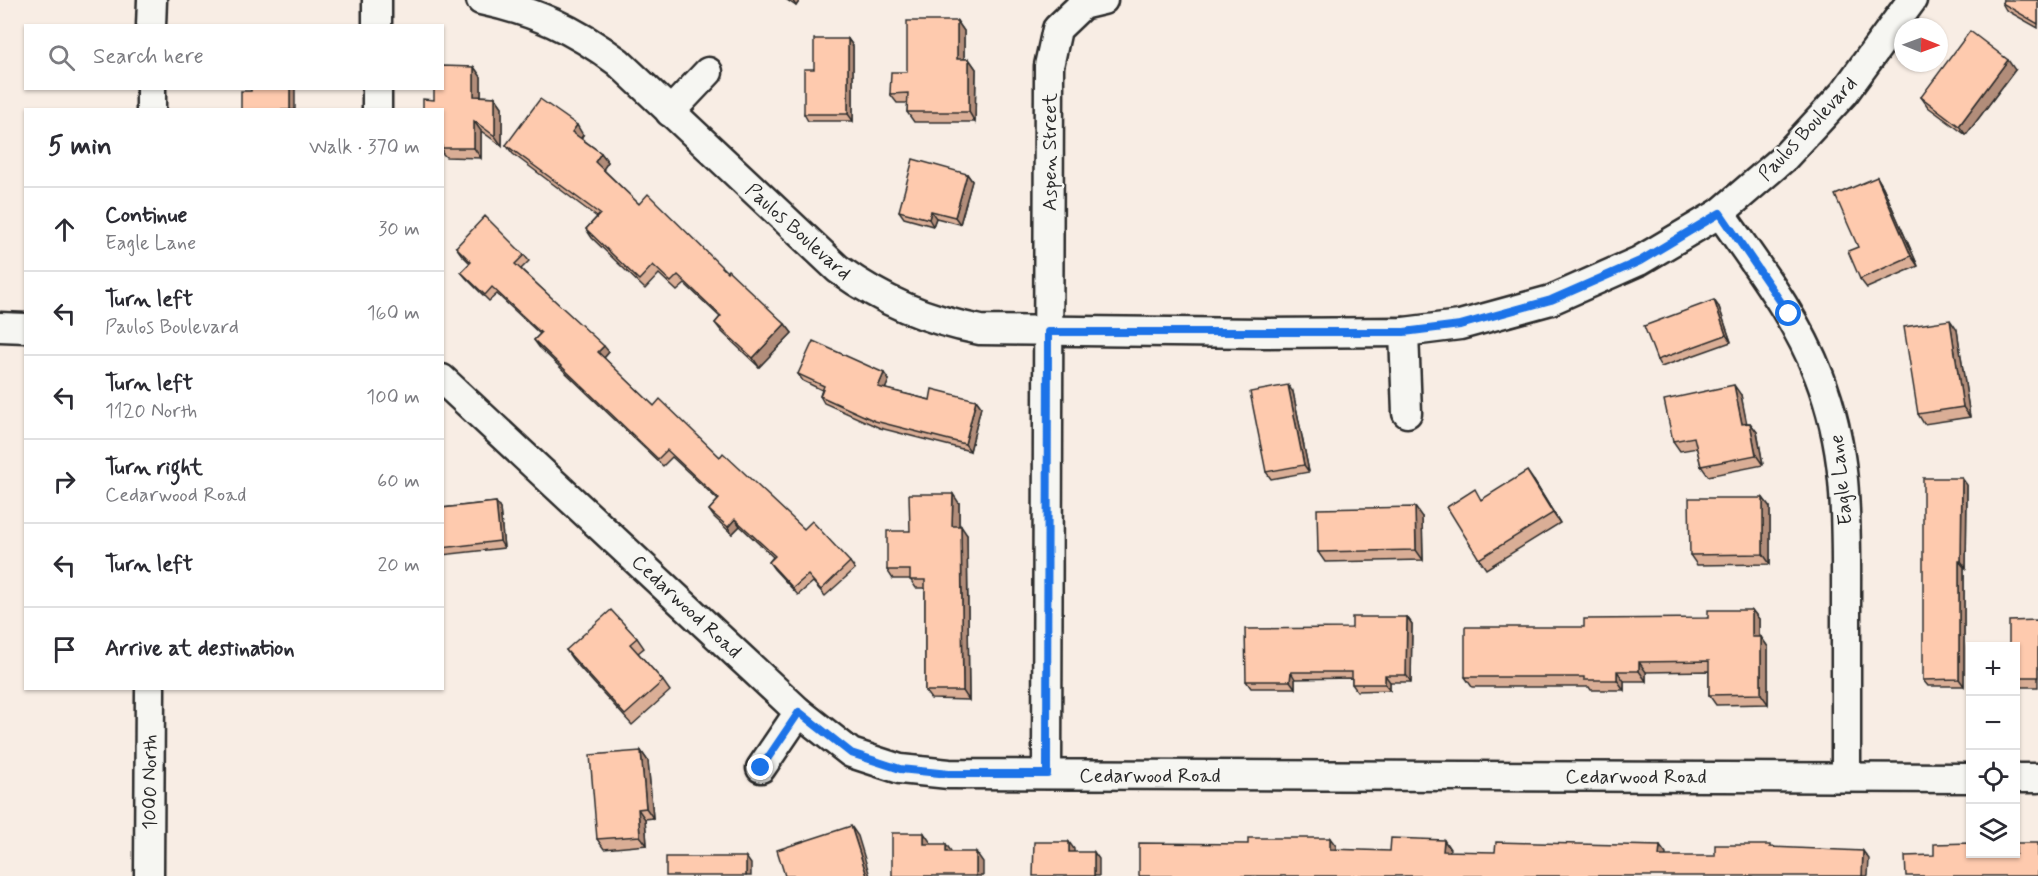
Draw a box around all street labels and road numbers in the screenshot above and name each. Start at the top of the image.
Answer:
street label: Paulos Boulevard [1753,71,1864,187]
street label: Aspen Street [1037,93,1064,211]
street label: Paulos Boulevard [739,177,857,287]
street label: Eagle Lane [1823,433,1860,527]
street label: Cedarwood Road [625,549,747,665]
street label: 1000 North [137,734,164,830]
street label: Cedarwood Road [1079,763,1221,790]
street label: Cedarwood Road [1565,764,1707,791]

